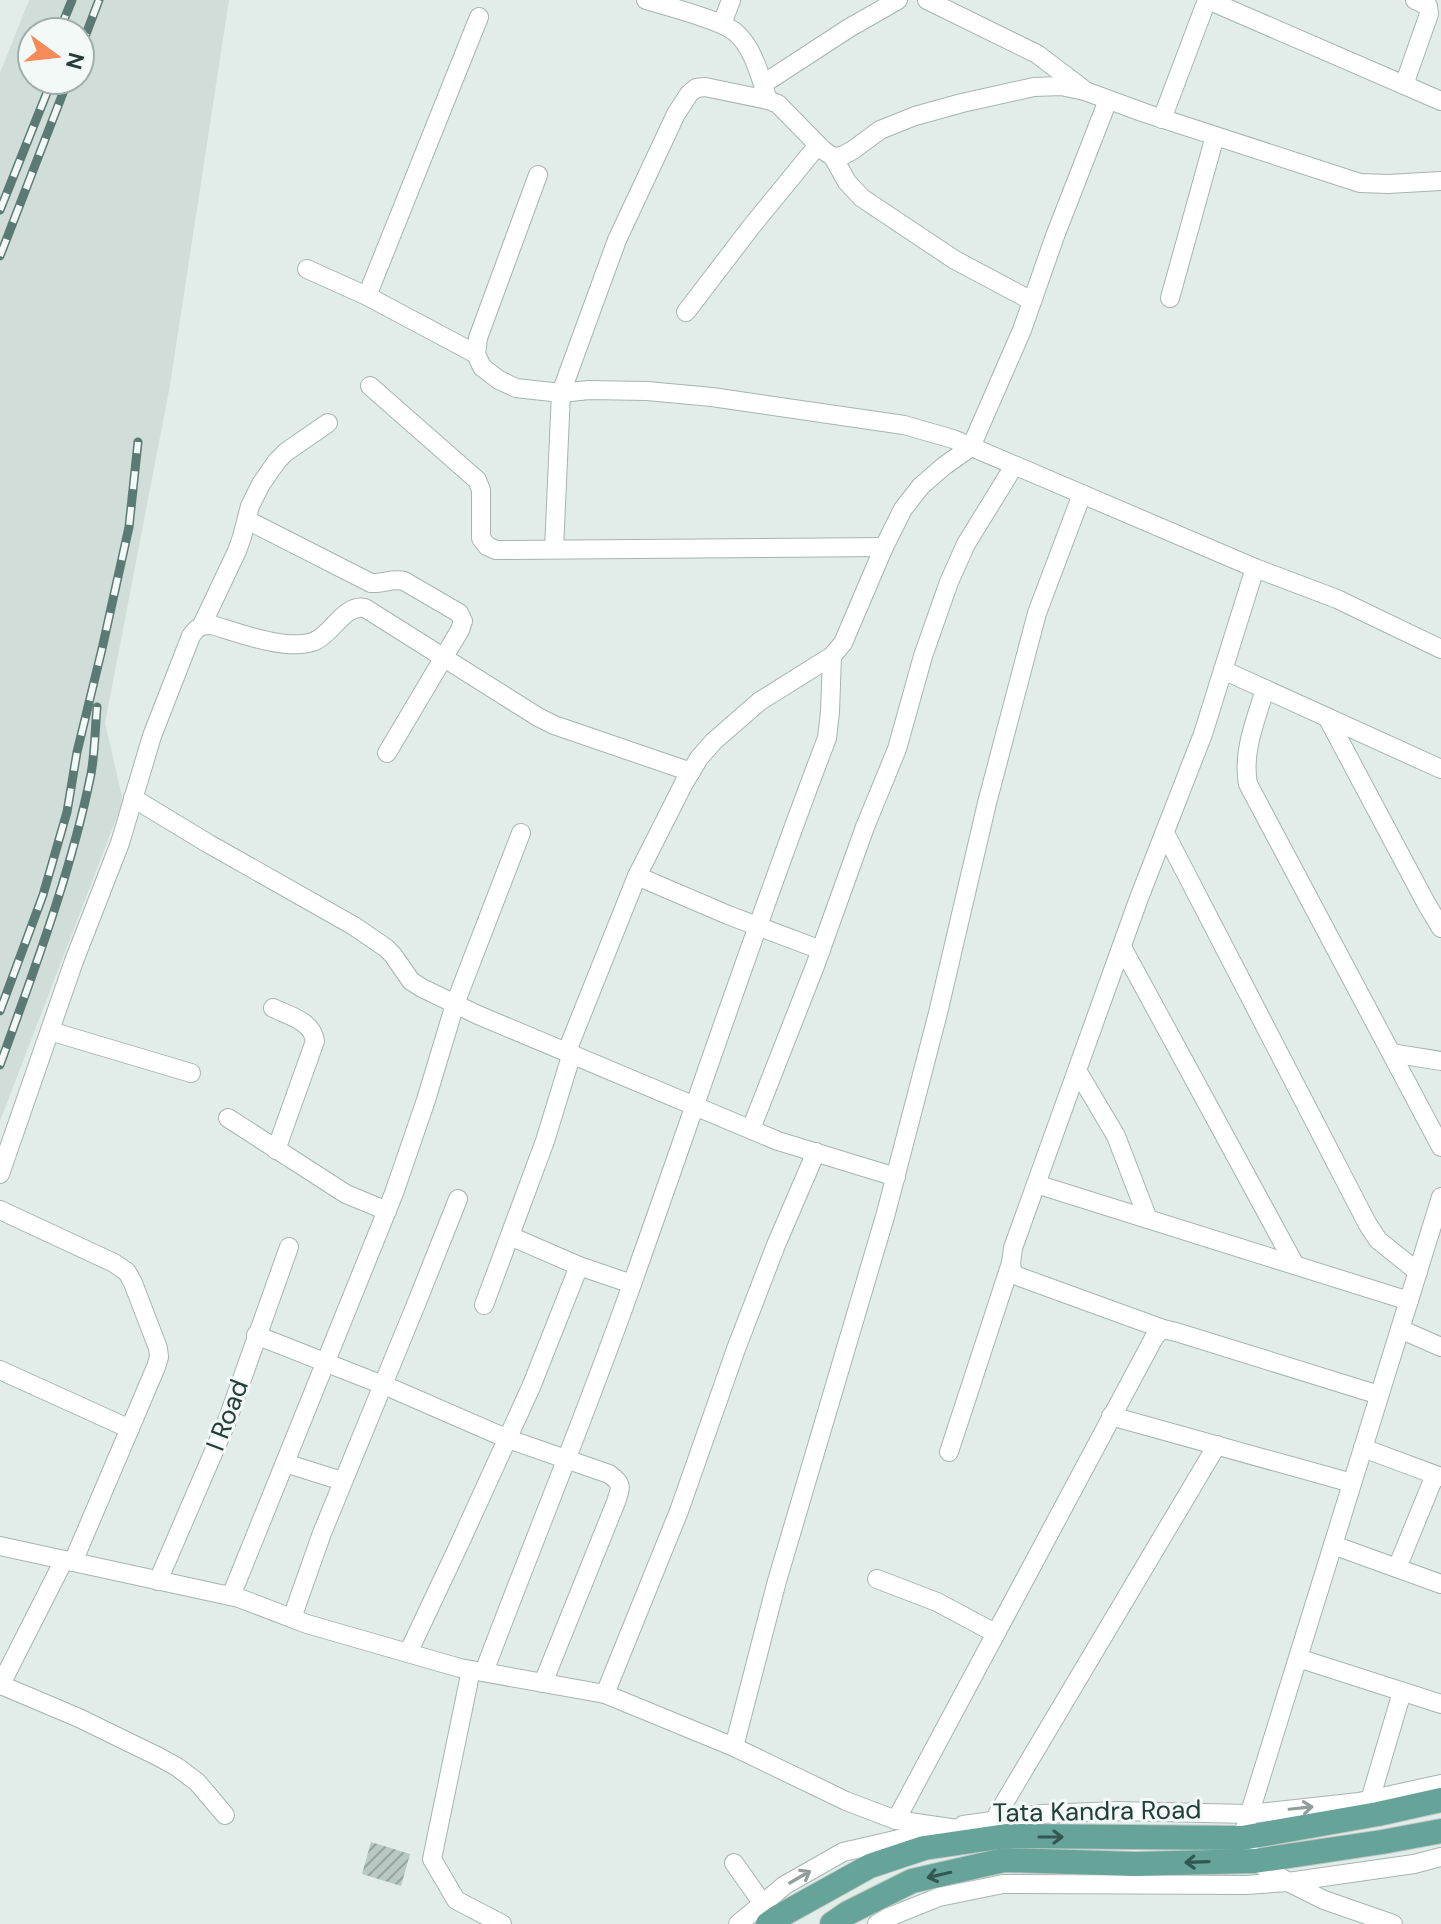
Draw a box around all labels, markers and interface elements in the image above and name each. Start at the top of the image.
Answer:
north arrow [16,16,96,96]
text: N [59,50,91,73]
street label: I Road [198,1375,256,1455]
street label: Tata Kandra Road [992,1792,1202,1830]
one-way arrow [1287,1801,1314,1816]
one-way arrow [1037,1829,1064,1845]
one-way arrow [1184,1855,1211,1870]
one-way arrow [927,1868,953,1883]
one-way arrow [787,1869,811,1884]

